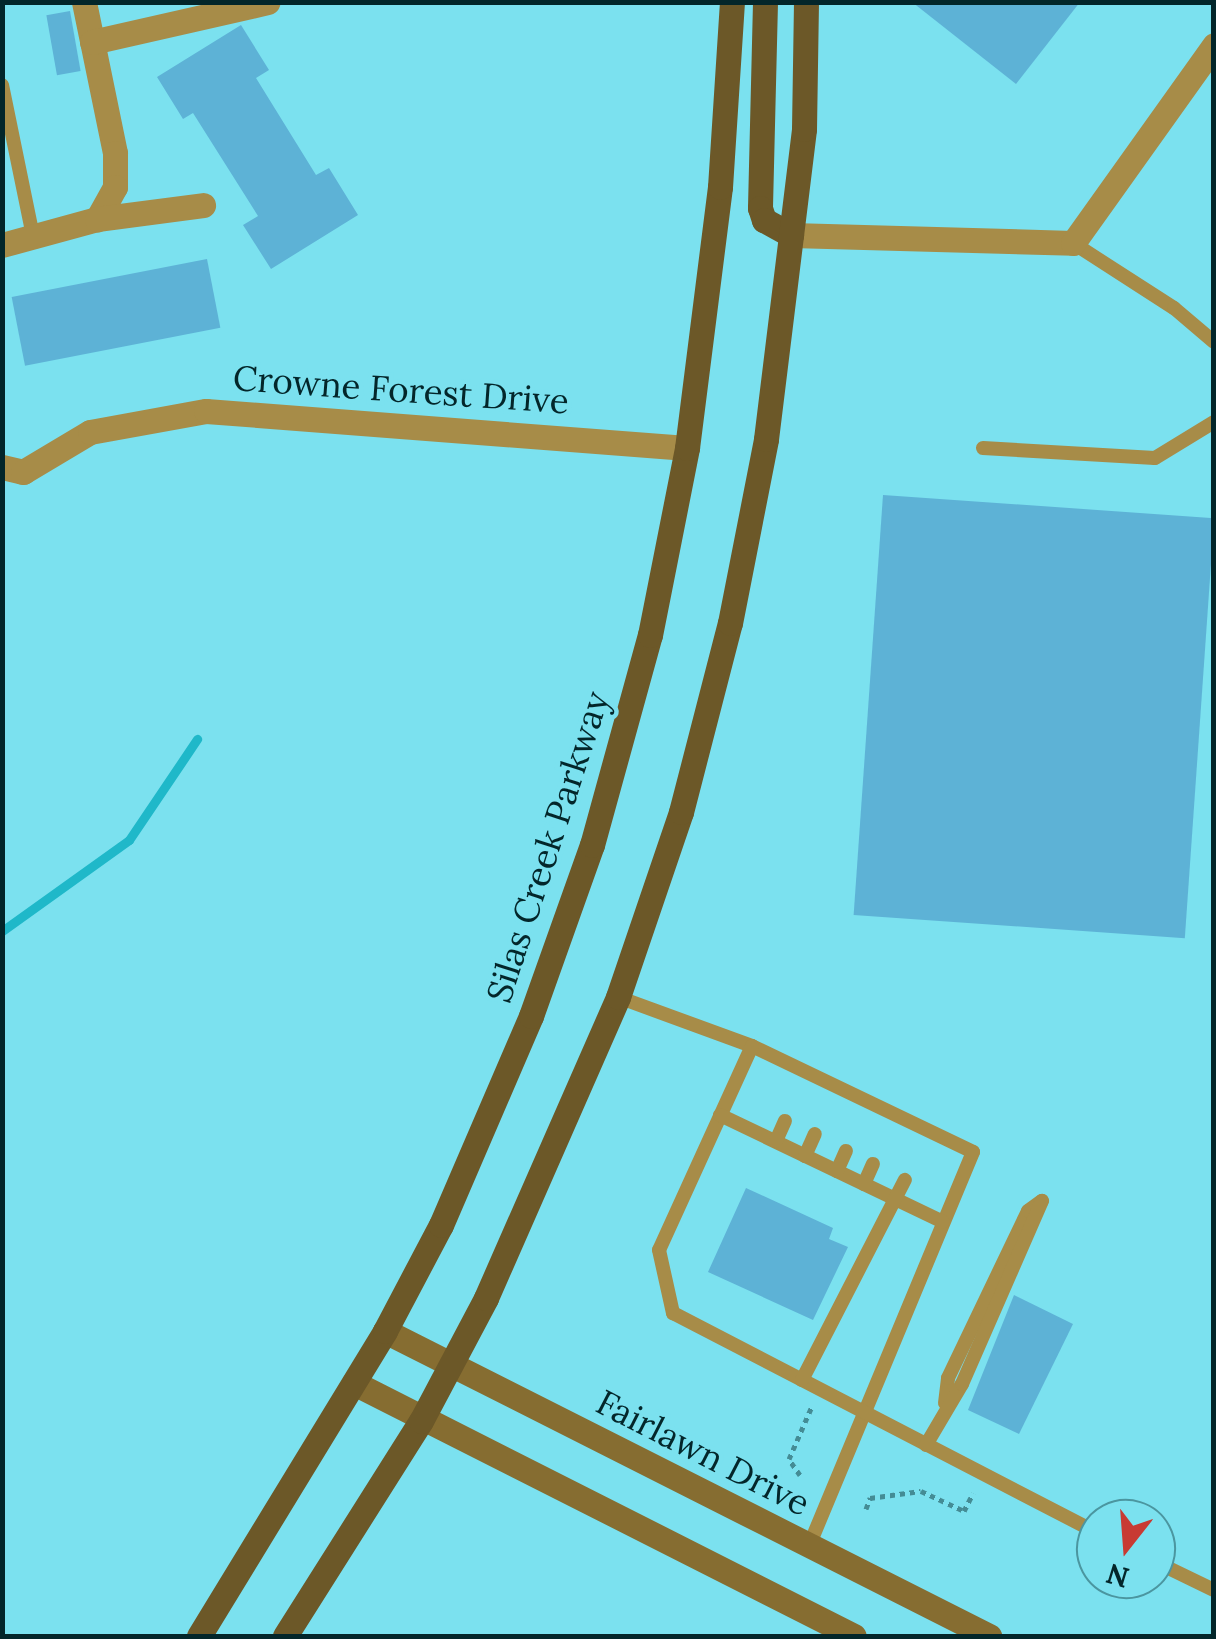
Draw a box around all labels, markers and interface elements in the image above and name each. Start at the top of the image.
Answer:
street label: Crowne Forest Drive [232,357,570,423]
street label: Silas Creek Parkway [478,686,618,1008]
street label: Fairlawn Drive [589,1381,817,1525]
north arrow [1076,1499,1176,1599]
text: N [1102,1555,1133,1596]

